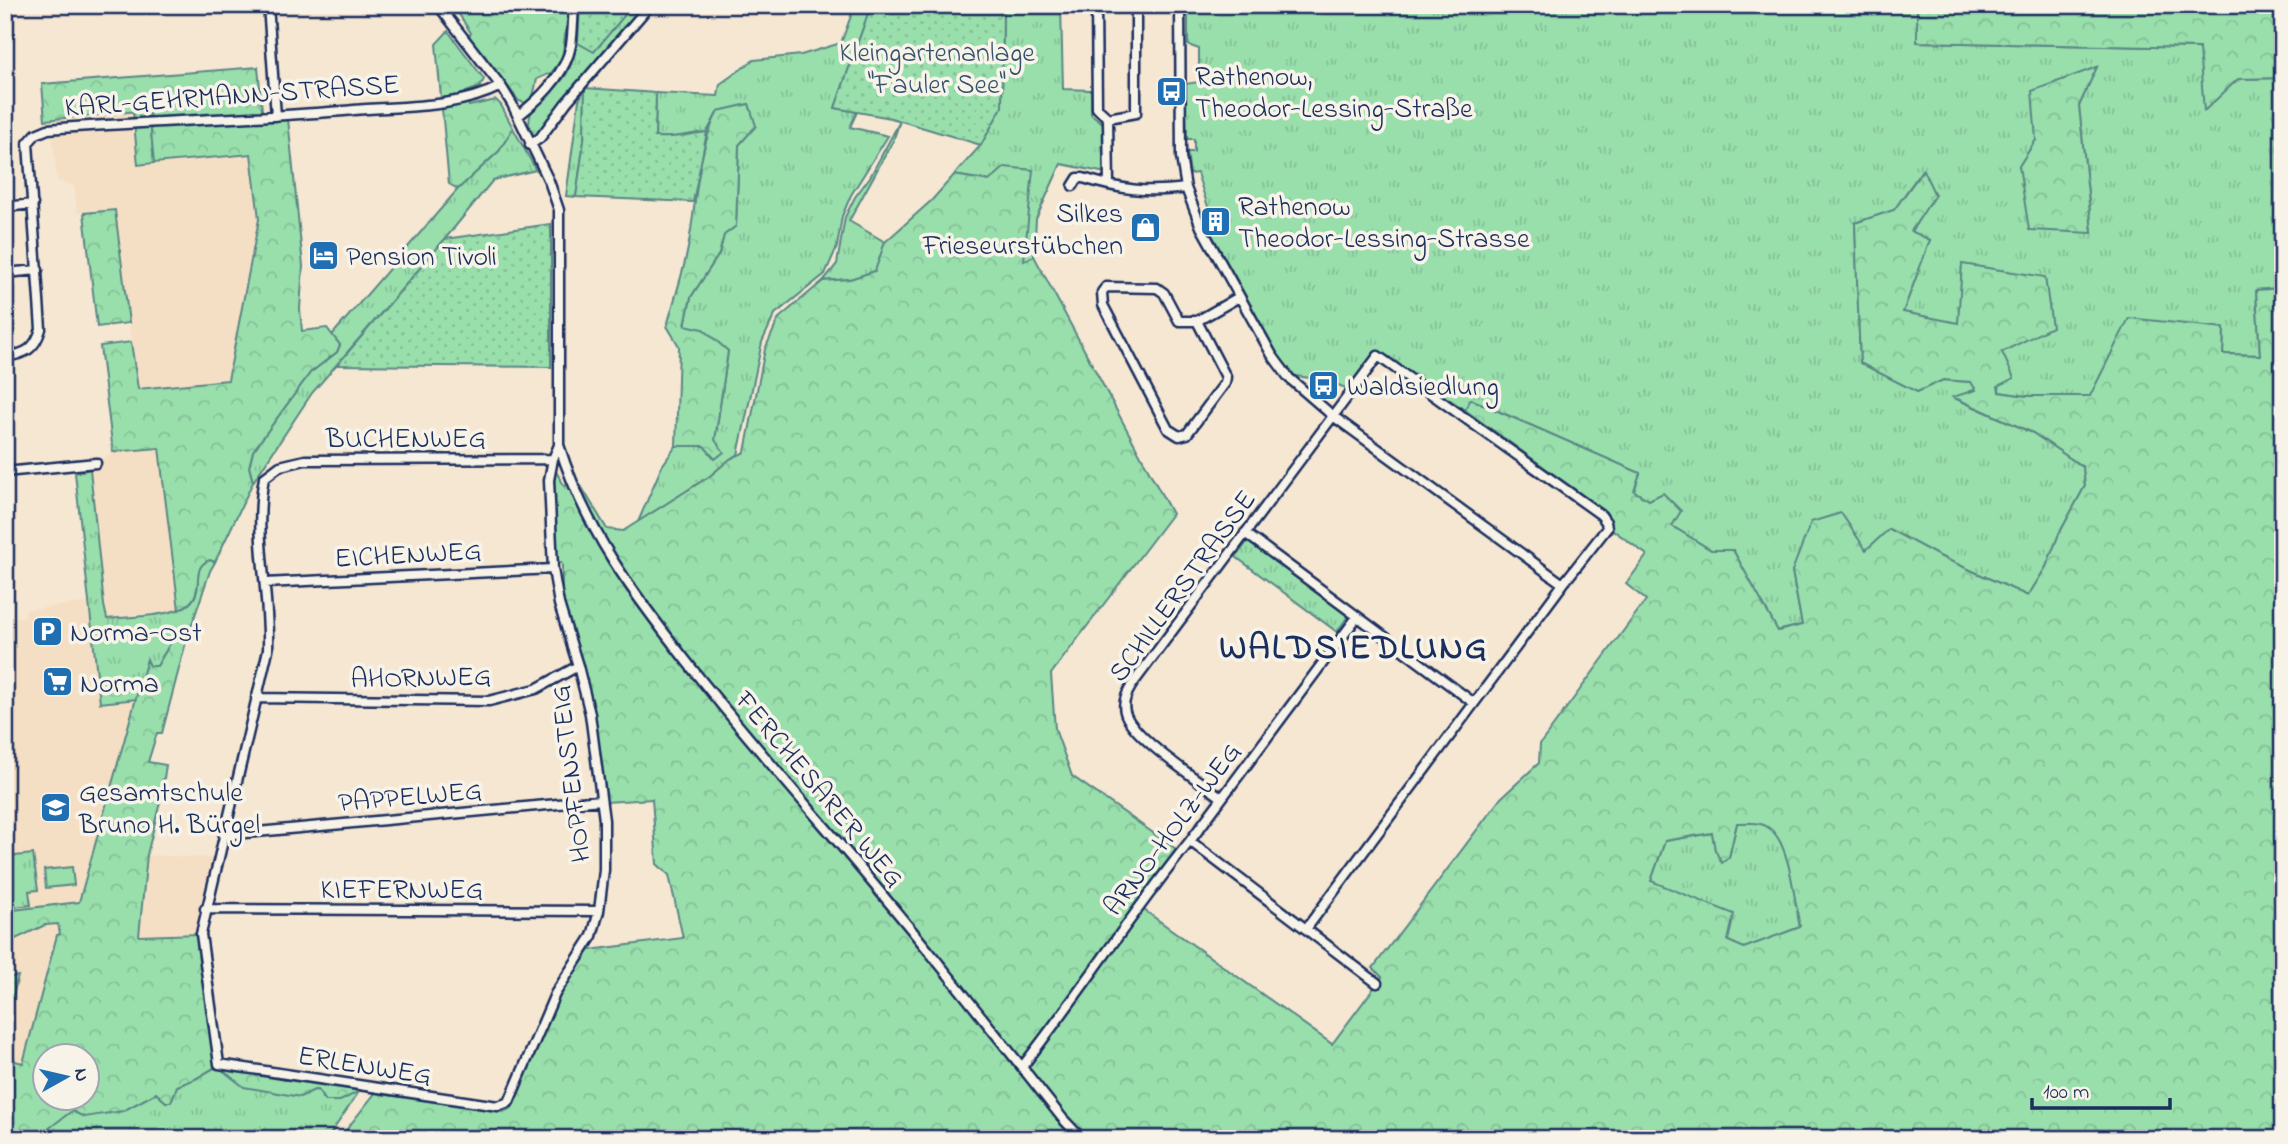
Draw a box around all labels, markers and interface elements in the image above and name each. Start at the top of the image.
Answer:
park label: Kleingartenanlage "Fauler See" [839,34,1035,107]
place label: Rathenow, Theodor-Lessing-Straße [1195,58,1473,131]
street label: KARL-GEHRMANN-STRASSE [63,65,401,130]
bus stop icon: Rathenow, Theodor-Lessing-Straße [1155,74,1189,108]
place label: Rathenow Theodor-Lessing-Strasse [1238,188,1530,261]
place label: Silkes Frieseurstübchen [922,195,1123,268]
building icon: Rathenow Theodor-Lessing-Strasse [1198,204,1232,238]
shop icon: Silkes Frieseurstübchen [1129,211,1163,245]
hotel icon: Pension Tivoli [306,238,340,272]
place label: Pension Tivoli [346,238,497,279]
bus stop icon: Waldsiedlung [1307,368,1341,402]
place label: Waldsiedlung [1347,368,1499,409]
street label: BUCHENWEG [325,420,486,461]
street label: SCHILLERSTRASSE [1100,482,1268,692]
street label: EICHENWEG [334,532,483,581]
parking icon: Norma-Ost [30,614,64,648]
place label: Norma-Ost [70,614,202,655]
district label: WALDSIEDLUNG [1219,624,1489,675]
street label: AHORNWEG [350,658,492,701]
supermarket icon: Norma [40,665,74,699]
place label: Norma [80,665,159,706]
street label: FERCHESARER WEG [723,682,913,898]
street label: HOPFENSTEIG [541,683,604,865]
street label: ARNO-HOLZ-WEG [1095,735,1253,926]
street label: PAPPELWEG [337,772,484,825]
place label: Gesamtschule Bruno H. Bürgel [78,774,260,847]
school or university icon: Gesamtschule Bruno H. Bürgel [39,790,73,824]
street label: KIEFERNWEG [321,871,483,912]
street label: ERLENWEG [295,1037,434,1098]
north arrow [32,1042,102,1112]
text: N [66,1067,95,1083]
scale bar [2032,1067,2171,1111]
text: 100 m [2043,1078,2089,1108]

